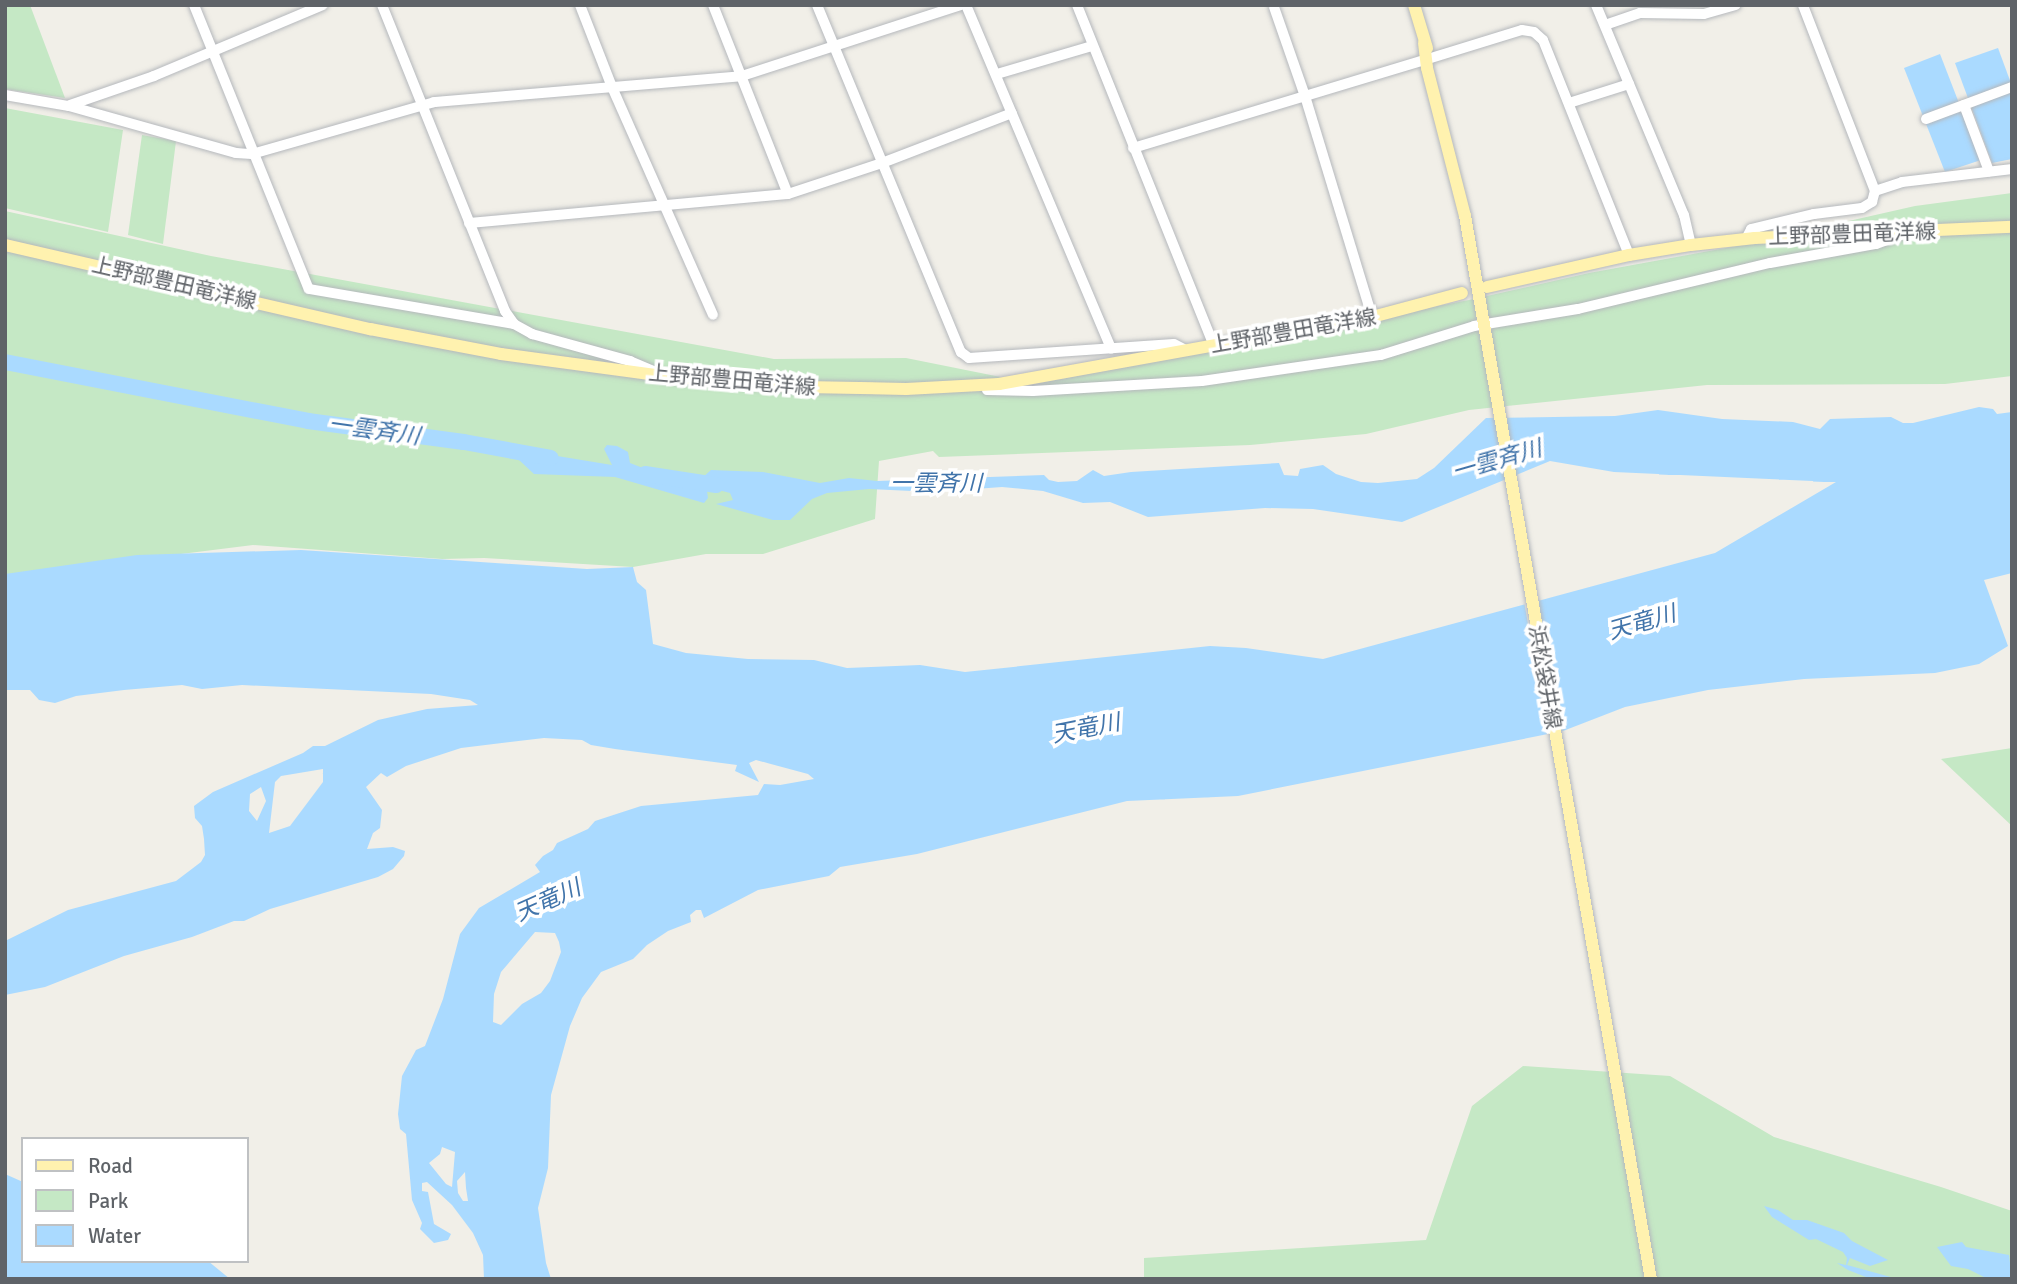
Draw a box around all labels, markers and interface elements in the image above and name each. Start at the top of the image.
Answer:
street label: 上野部豊田竜洋線 [1768,218,1936,250]
street label: 上野部豊田竜洋線 [89,252,259,314]
street label: 上野部豊田竜洋線 [1208,304,1378,358]
street label: 上野部豊田竜洋線 [647,360,817,400]
water label: 一雲斉川 [327,411,421,451]
water label: 一雲斉川 [1449,435,1545,487]
water label: 一雲斉川 [890,470,982,498]
water label: 天竜川 [1605,600,1679,646]
street label: 浜松袋井線 [1523,623,1567,731]
water label: 天竜川 [1050,709,1122,749]
water label: 天竜川 [511,874,585,928]
legend [21,1137,248,1263]
text: Road [88,1153,133,1179]
text: Park [88,1188,128,1214]
text: Water [88,1223,141,1249]

